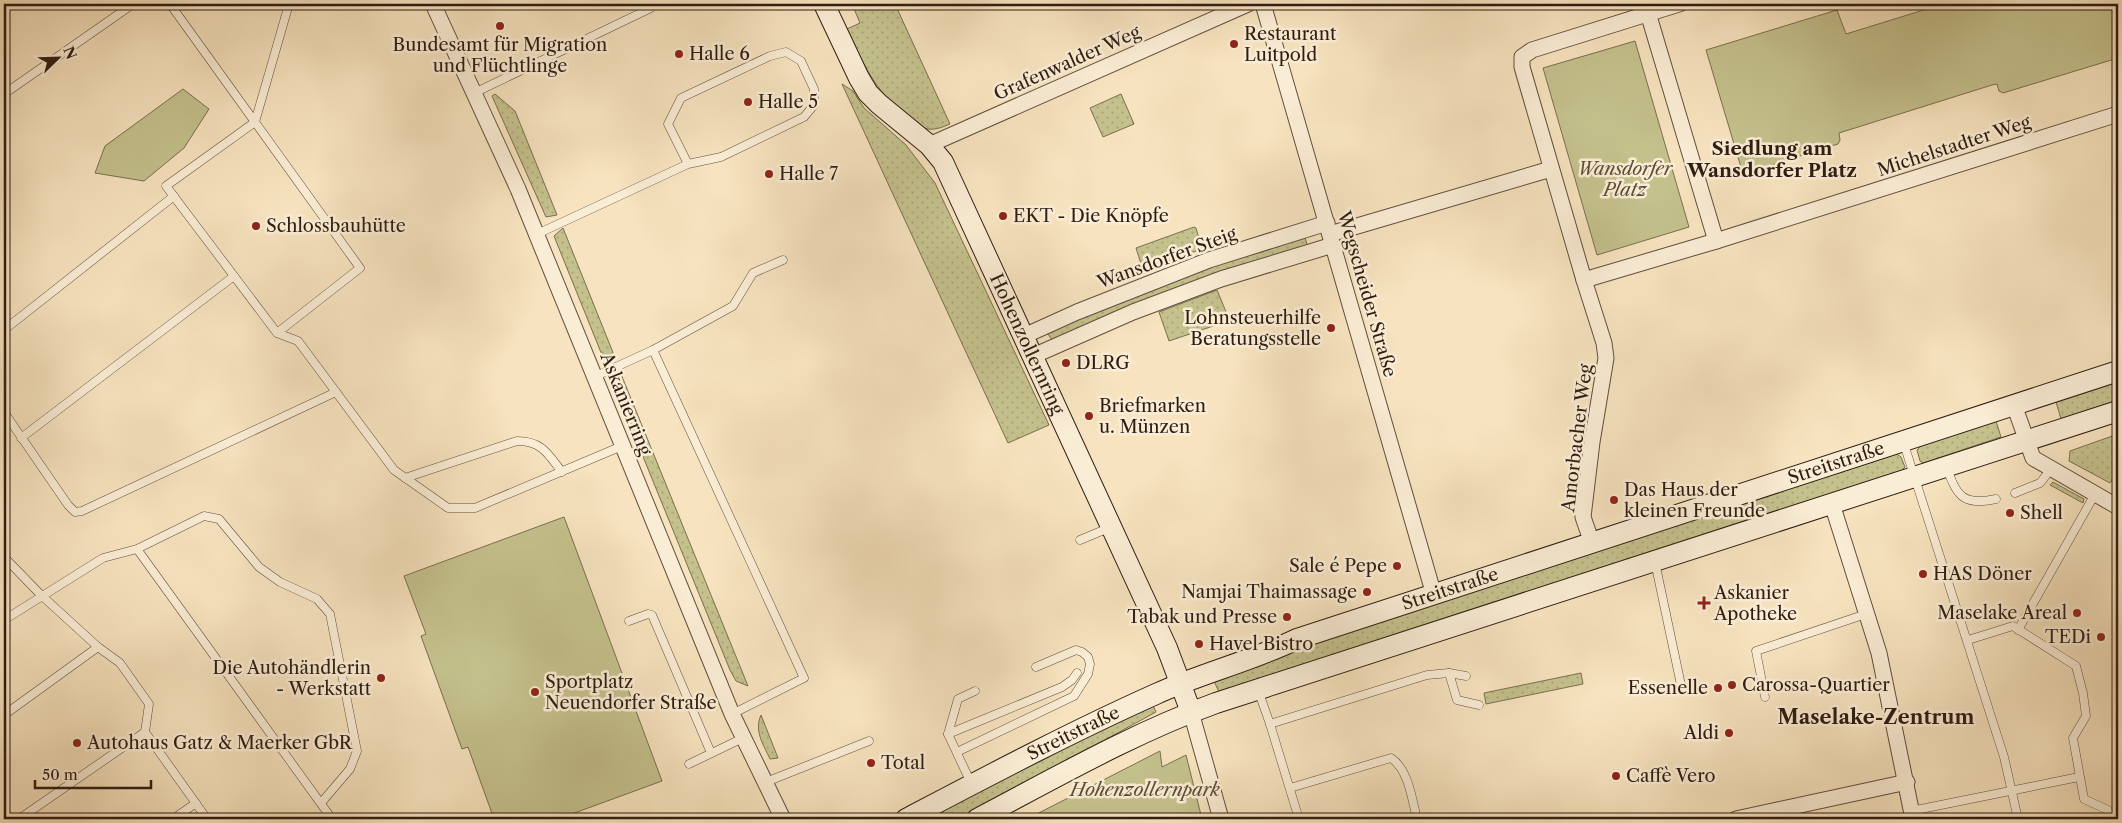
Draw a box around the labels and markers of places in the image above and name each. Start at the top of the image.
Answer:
marker: Bundesamt für Migration und Flüchtlinge [494,20,506,32]
place label: Restaurant Luitpold [1244,23,1337,66]
place label: Bundesamt für Migration und Flüchtlinge [393,34,607,77]
marker: Restaurant Luitpold [1228,38,1240,50]
place label: Halle 6 [689,43,750,65]
marker: Halle 6 [673,48,685,60]
place label: Halle 5 [758,91,818,113]
marker: Halle 5 [742,96,754,108]
place label: Halle 7 [779,163,838,185]
marker: Halle 7 [763,168,775,180]
place label: EKT - Die Knöpfe [1013,205,1169,227]
marker: EKT - Die Knöpfe [997,210,1009,222]
place label: Schlossbauhütte [266,215,406,237]
marker: Schlossbauhütte [250,220,262,232]
place label: Lohnsteuerhilfe Beratungsstelle [1184,307,1321,350]
marker: Lohnsteuerhilfe Beratungsstelle [1325,322,1337,334]
place label: DLRG [1076,352,1130,374]
marker: DLRG [1060,357,1072,369]
place label: Briefmarken u. Münzen [1099,395,1206,438]
marker: Briefmarken u. Münzen [1083,410,1095,422]
place label: Das Haus der kleinen Freunde [1624,479,1765,522]
marker: Das Haus der kleinen Freunde [1608,494,1620,506]
place label: Shell [2020,502,2063,524]
marker: Shell [2004,507,2016,519]
place label: Sale é Pepe [1289,555,1387,577]
marker: Sale é Pepe [1391,560,1403,572]
place label: HAS Döner [1933,563,2032,585]
marker: HAS Döner [1917,568,1929,580]
place label: Namjai Thaimassage [1181,581,1357,603]
place label: Askanier Apotheke [1713,582,1797,625]
marker: Namjai Thaimassage [1361,586,1373,598]
marker: Askanier Apotheke [1698,597,1710,609]
place label: Maselake Areal [1937,602,2067,624]
place label: Tabak und Presse [1127,606,1277,628]
marker: Maselake Areal [2071,607,2083,619]
marker: Tabak und Presse [1281,611,1293,623]
place label: TEDi [2045,626,2092,648]
marker: TEDi [2095,631,2107,643]
place label: Havel Bistro [1209,633,1313,655]
marker: Havel Bistro [1193,638,1205,650]
place label: Die Autohändlerin - Werkstatt [212,657,372,700]
place label: Sportplatz Neuendorfer Straße [545,671,717,714]
marker: Die Autohändlerin - Werkstatt [375,672,387,684]
place label: Carossa-Quartier [1742,674,1890,696]
place label: Essenelle [1628,677,1708,699]
marker: Carossa-Quartier [1726,679,1738,691]
marker: Essenelle [1712,682,1724,694]
marker: Sportplatz Neuendorfer Straße [529,686,541,698]
place label: Aldi [1683,722,1720,744]
marker: Aldi [1723,727,1735,739]
place label: Autohaus Gatz & Maerker GbR [86,732,353,754]
marker: Autohaus Gatz & Maerker GbR [71,737,83,749]
place label: Total [881,752,925,774]
marker: Total [865,757,877,769]
place label: Caffè Vero [1626,765,1716,787]
marker: Caffè Vero [1610,770,1622,782]

